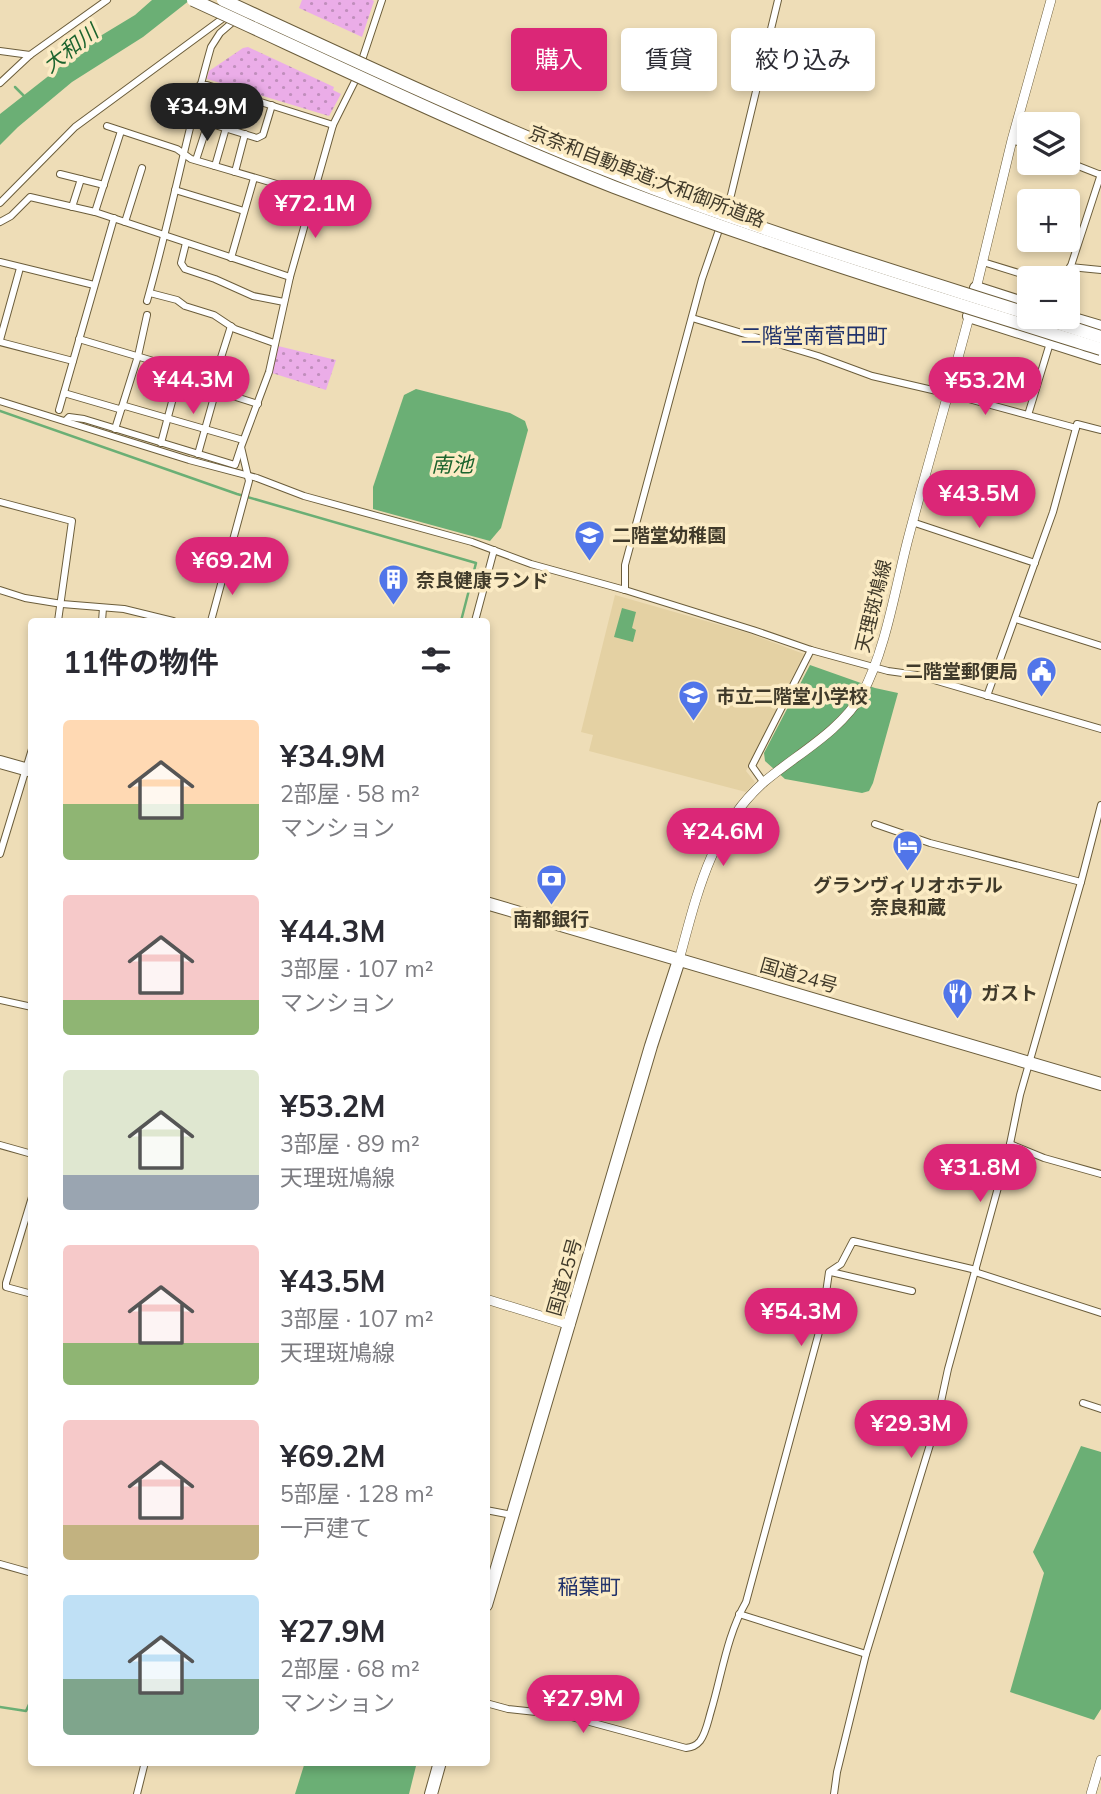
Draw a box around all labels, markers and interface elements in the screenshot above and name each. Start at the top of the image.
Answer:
water label: 大和川 [37,17,104,78]
chip: 購入 [511,28,607,91]
chip: 賃貸 [621,28,717,91]
chip: 絞り込み [731,28,875,91]
pin: ¥34.9M [150,83,264,143]
text: ¥34.9M [167,91,247,120]
map controls [1017,112,1080,329]
button: layers [1017,112,1080,175]
street label: 京奈和自動車道;大和御所道路 [525,120,769,232]
pin: ¥72.1M [258,180,372,240]
text: ¥72.1M [275,188,355,217]
button: + [1017,189,1080,252]
button: − [1017,266,1080,329]
district label: 二階堂南菅田町 [741,322,888,348]
pin: ¥44.3M [136,356,250,416]
pin: ¥53.2M [928,358,1042,417]
text: ¥44.3M [153,364,233,393]
text: ¥53.2M [945,365,1025,394]
water label: 南池 [431,451,475,477]
pin: ¥43.5M [922,470,1036,530]
text: ¥43.5M [939,478,1019,507]
school or university icon: 二階堂幼稚園 [572,518,606,562]
place label: 二階堂幼稚園 [612,523,726,547]
pin: ¥69.2M [175,538,289,597]
text: ¥69.2M [192,545,272,574]
street label: 天理斑鳩線 [850,557,896,655]
building icon: 奈良健康ランド [376,563,410,607]
place label: 奈良健康ランド [416,568,549,592]
icon: filters [417,641,455,679]
text: 11件の物件 [63,643,219,681]
public building icon: 二階堂郵便局 [1024,654,1058,698]
place label: 二階堂郵便局 [904,659,1018,683]
school or university icon: 市立二階堂小学校 [676,679,710,723]
place label: 市立二階堂小学校 [716,684,868,708]
text: ¥34.9M [280,737,386,775]
icon: home [119,748,203,832]
text: 2部屋 · 58 m² [280,779,420,808]
pin: ¥24.6M [666,808,780,868]
text: マンション [280,813,395,842]
text: ¥24.6M [683,816,763,845]
hotel icon: グランヴィリオホテル 奈良和蔵 [891,829,925,873]
bank icon: 南都銀行 [534,863,568,907]
place label: グランヴィリオホテル 奈良和蔵 [813,873,1003,919]
place label: 南都銀行 [513,907,589,931]
text: ¥44.3M [280,912,386,950]
icon: home [119,923,203,1007]
street label: 国道24号 [757,952,841,998]
text: 3部屋 · 107 m² [280,954,433,983]
restaurant icon: ガスト [941,976,975,1020]
place label: ガスト [981,981,1038,1005]
text: マンション [280,988,395,1017]
text: ¥53.2M [280,1087,386,1125]
icon: home [119,1098,203,1182]
text: 3部屋 · 89 m² [280,1129,420,1158]
pin: ¥31.8M [923,1144,1037,1204]
text: ¥31.8M [940,1152,1020,1181]
text: 天理斑鳩線 [280,1163,395,1192]
street label: 国道25号 [541,1235,587,1319]
text: ¥43.5M [280,1262,386,1300]
icon: home [119,1273,203,1357]
pin: ¥54.3M [744,1288,858,1348]
text: ¥54.3M [761,1296,841,1325]
text: 3部屋 · 107 m² [280,1304,433,1333]
text: 天理斑鳩線 [280,1338,395,1367]
pin: ¥29.3M [854,1400,968,1460]
text: ¥29.3M [871,1408,951,1437]
text: ¥69.2M [280,1437,386,1475]
icon: home [119,1448,203,1532]
text: 5部屋 · 128 m² [280,1479,433,1508]
text: 一戸建て [280,1513,372,1542]
district label: 稲葉町 [558,1573,621,1599]
text: ¥27.9M [280,1612,386,1650]
icon: home [119,1623,203,1707]
text: 2部屋 · 68 m² [280,1654,420,1683]
pin: ¥27.9M [526,1676,640,1735]
text: ¥27.9M [543,1683,623,1712]
text: マンション [280,1688,395,1717]

